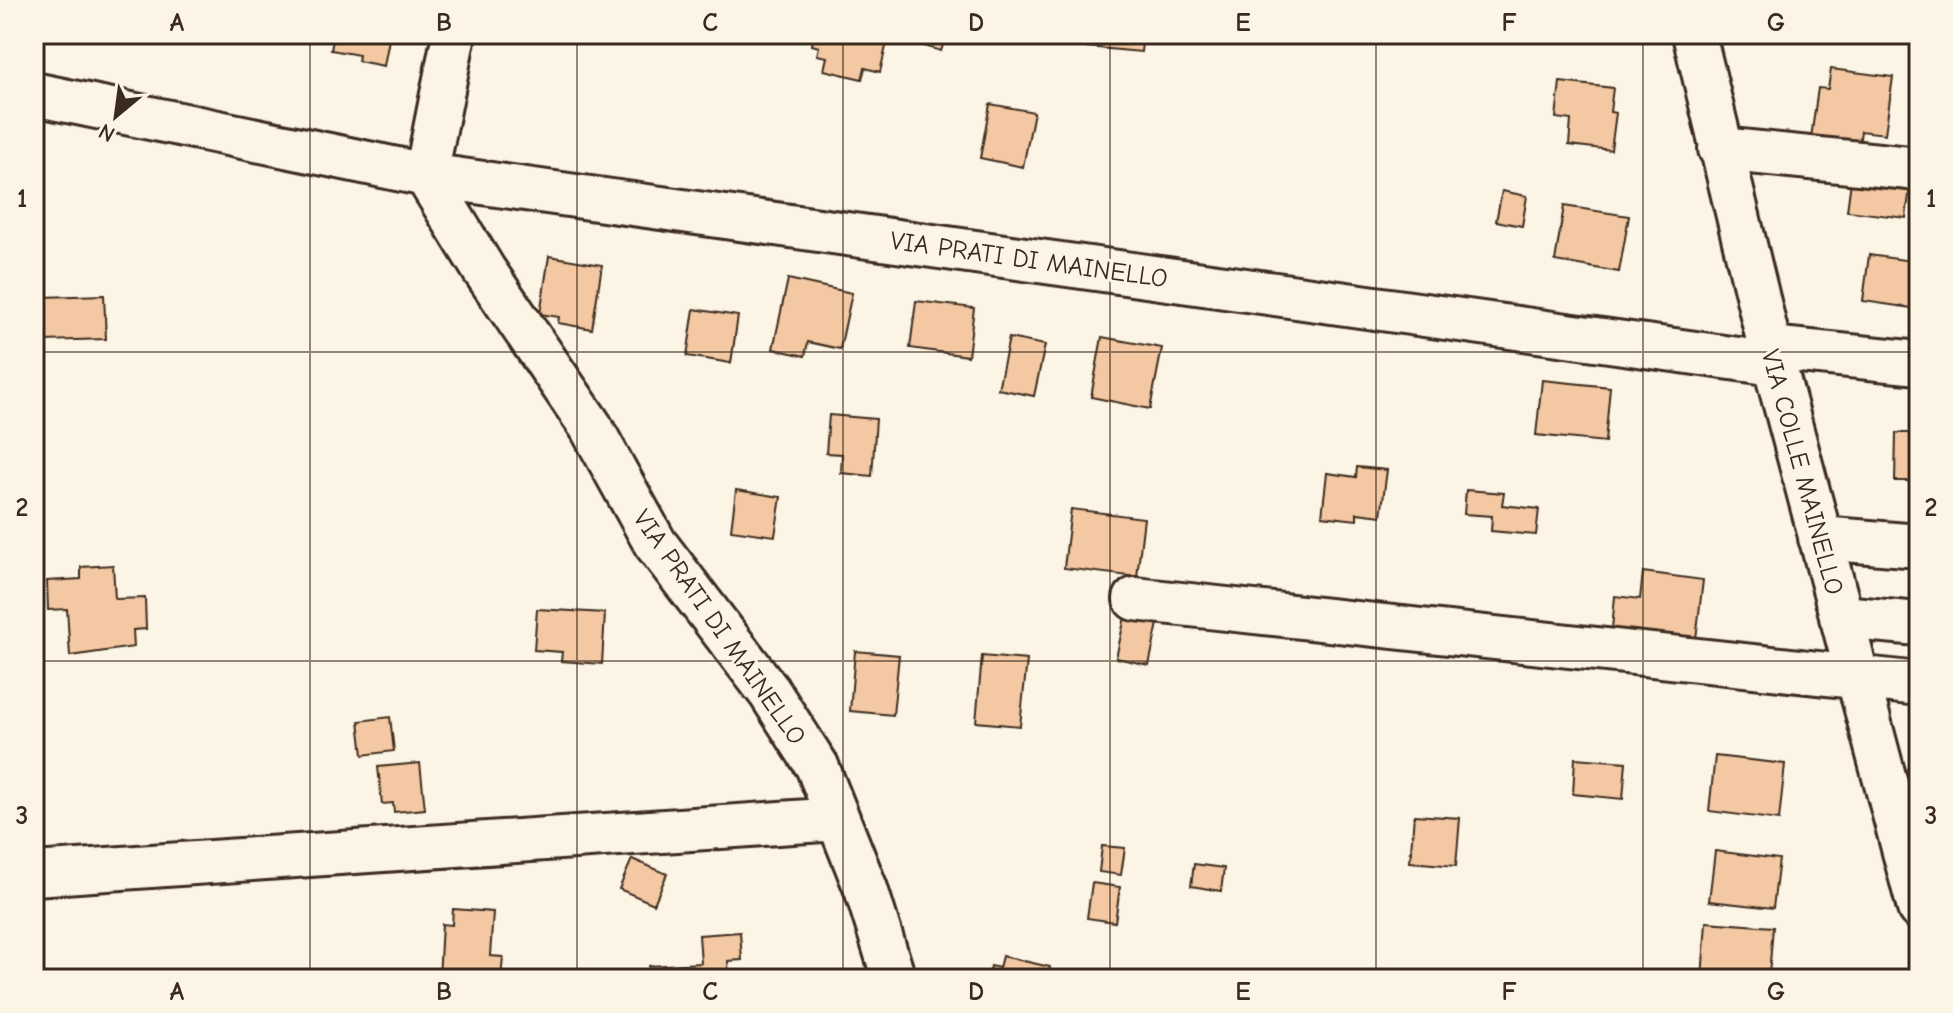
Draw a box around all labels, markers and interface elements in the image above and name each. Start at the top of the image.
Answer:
text: A [170,8,185,38]
text: B [436,8,452,38]
text: C [702,8,718,38]
text: D [968,8,984,38]
text: E [1235,8,1251,38]
text: F [1501,8,1517,38]
text: G [1767,8,1785,38]
north arrow [76,76,156,156]
text: N [94,118,119,147]
text: 1 [17,184,27,214]
text: 1 [1926,184,1936,214]
street label: VIA PRATI DI MAINELLO [888,226,1170,294]
street label: VIA COLLE MAINELLO [1755,346,1849,598]
text: 2 [16,493,28,523]
text: 2 [1925,493,1937,523]
street label: VIA PRATI DI MAINELLO [627,504,812,751]
text: 3 [16,801,28,831]
text: 3 [1925,801,1937,831]
text: A [170,977,185,1007]
text: B [436,977,452,1007]
text: C [702,977,718,1007]
text: D [968,977,984,1007]
text: E [1235,977,1251,1007]
text: F [1501,977,1517,1007]
text: G [1767,977,1785,1007]

